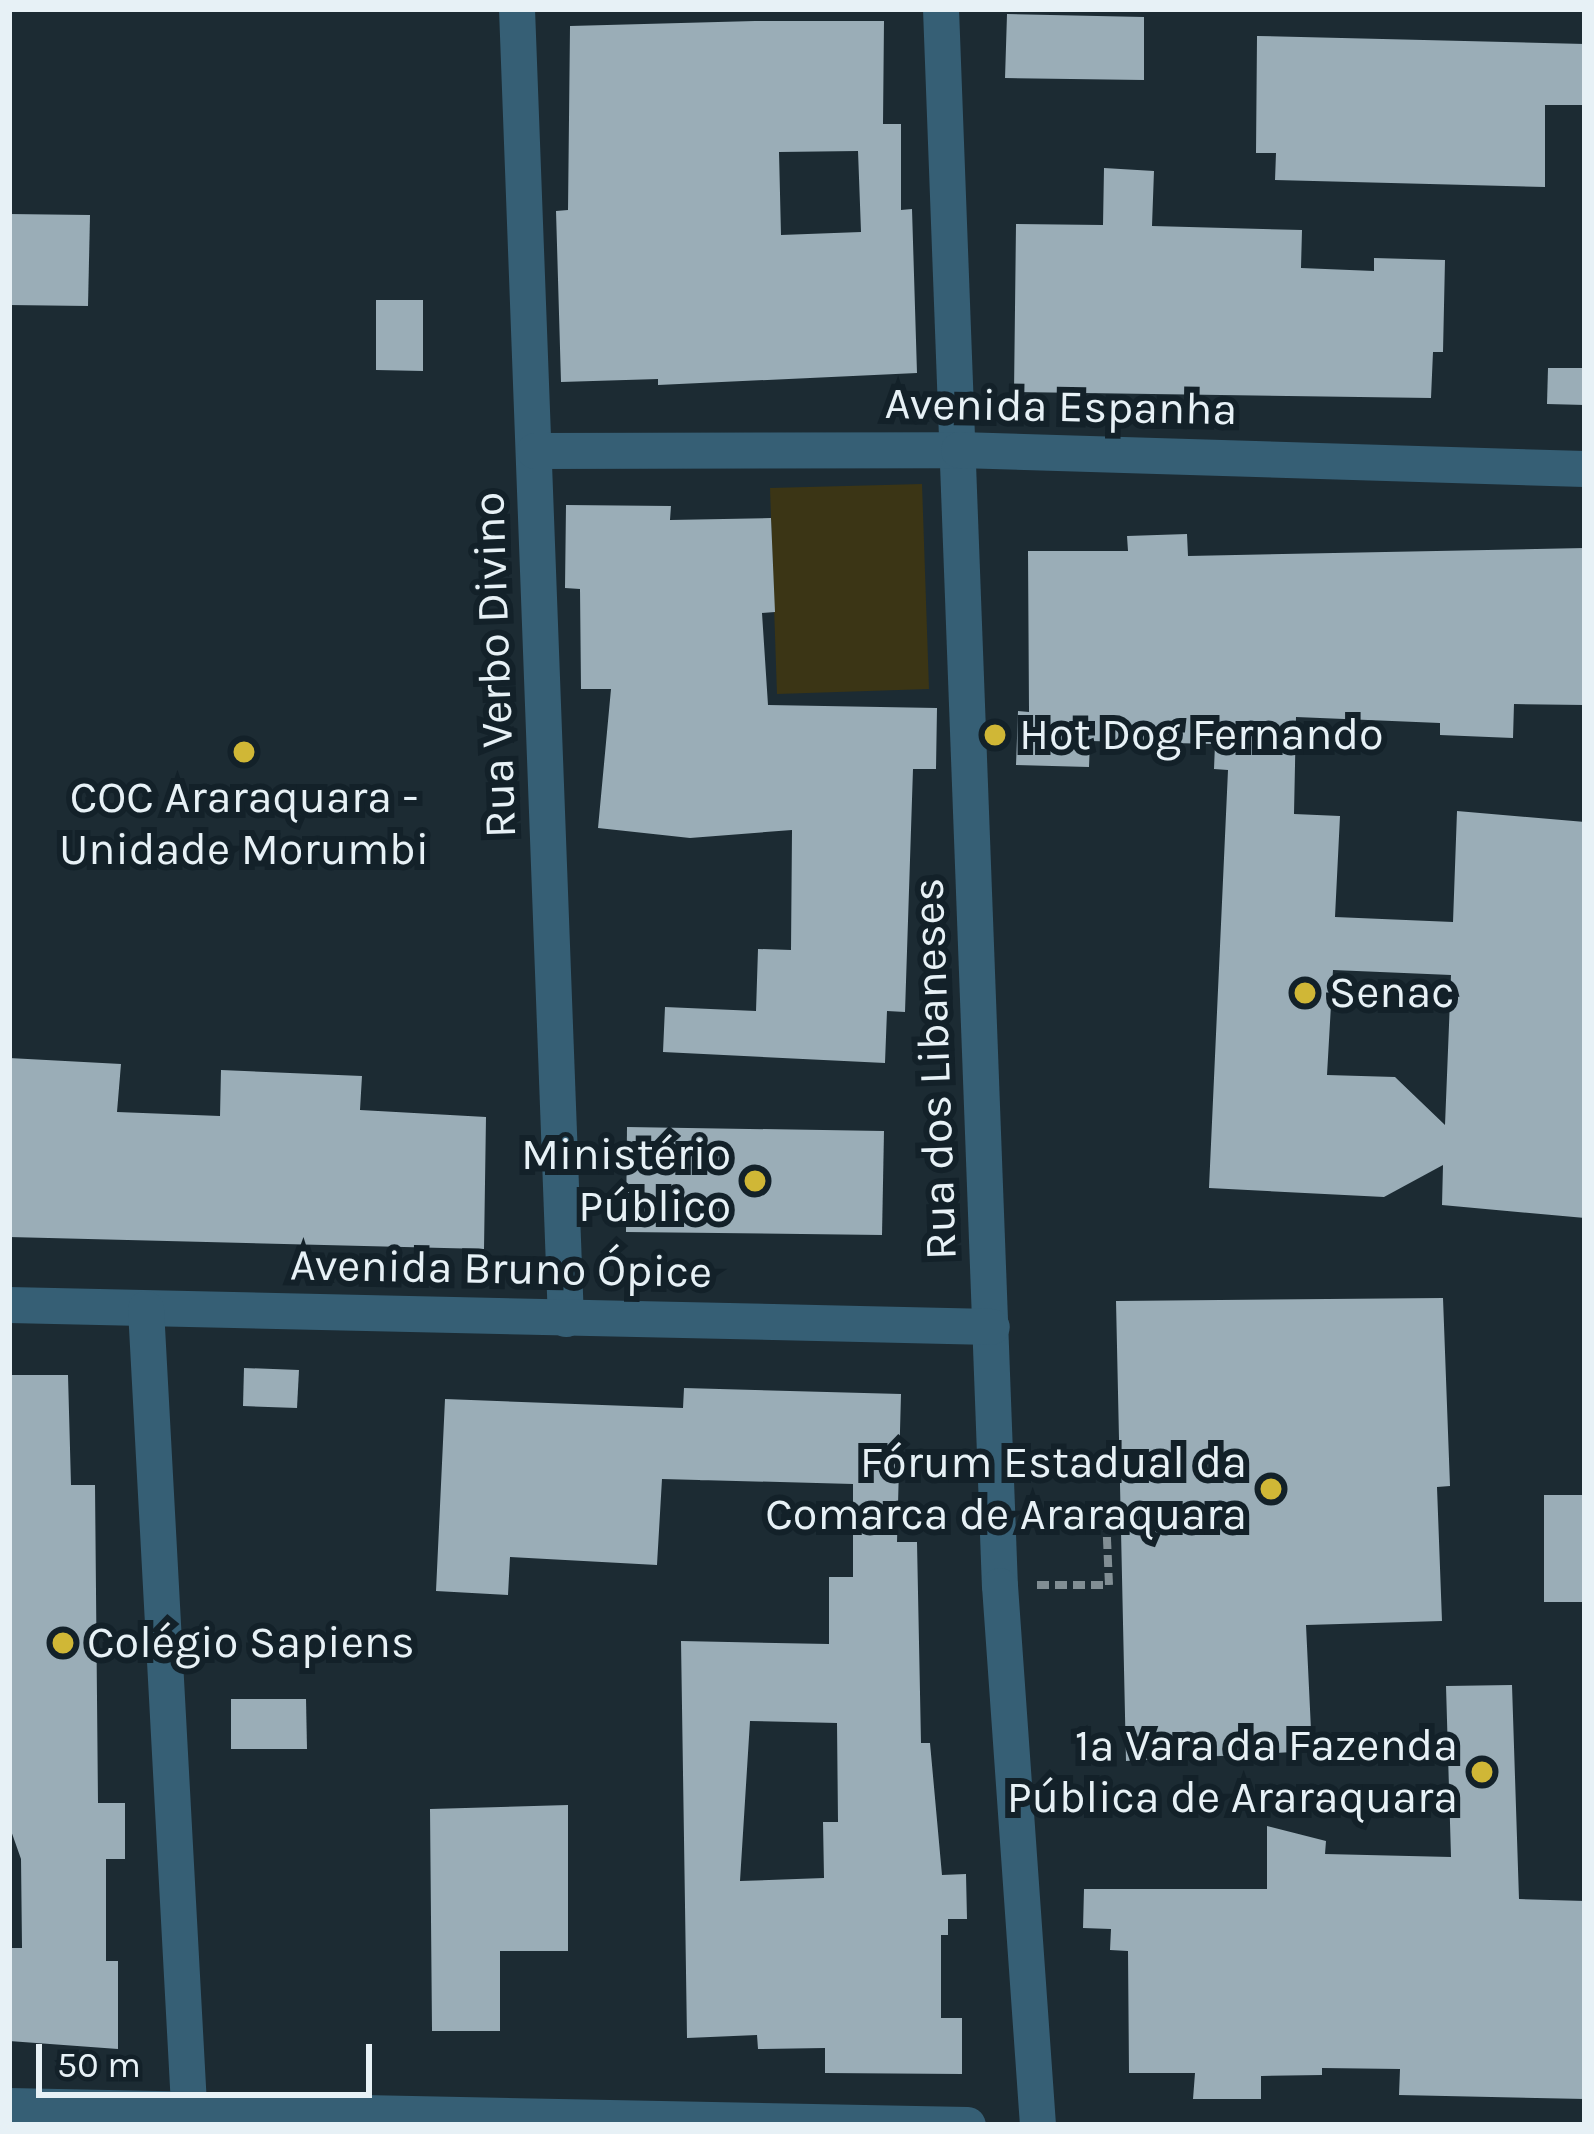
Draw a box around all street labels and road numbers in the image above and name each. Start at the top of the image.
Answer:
street label: Avenida Espanha [884,377,1238,437]
street label: Rua Verbo Divino [462,491,528,839]
street label: Rua dos Libaneses [901,877,969,1261]
street label: Avenida Bruno Ópice [289,1238,713,1300]

